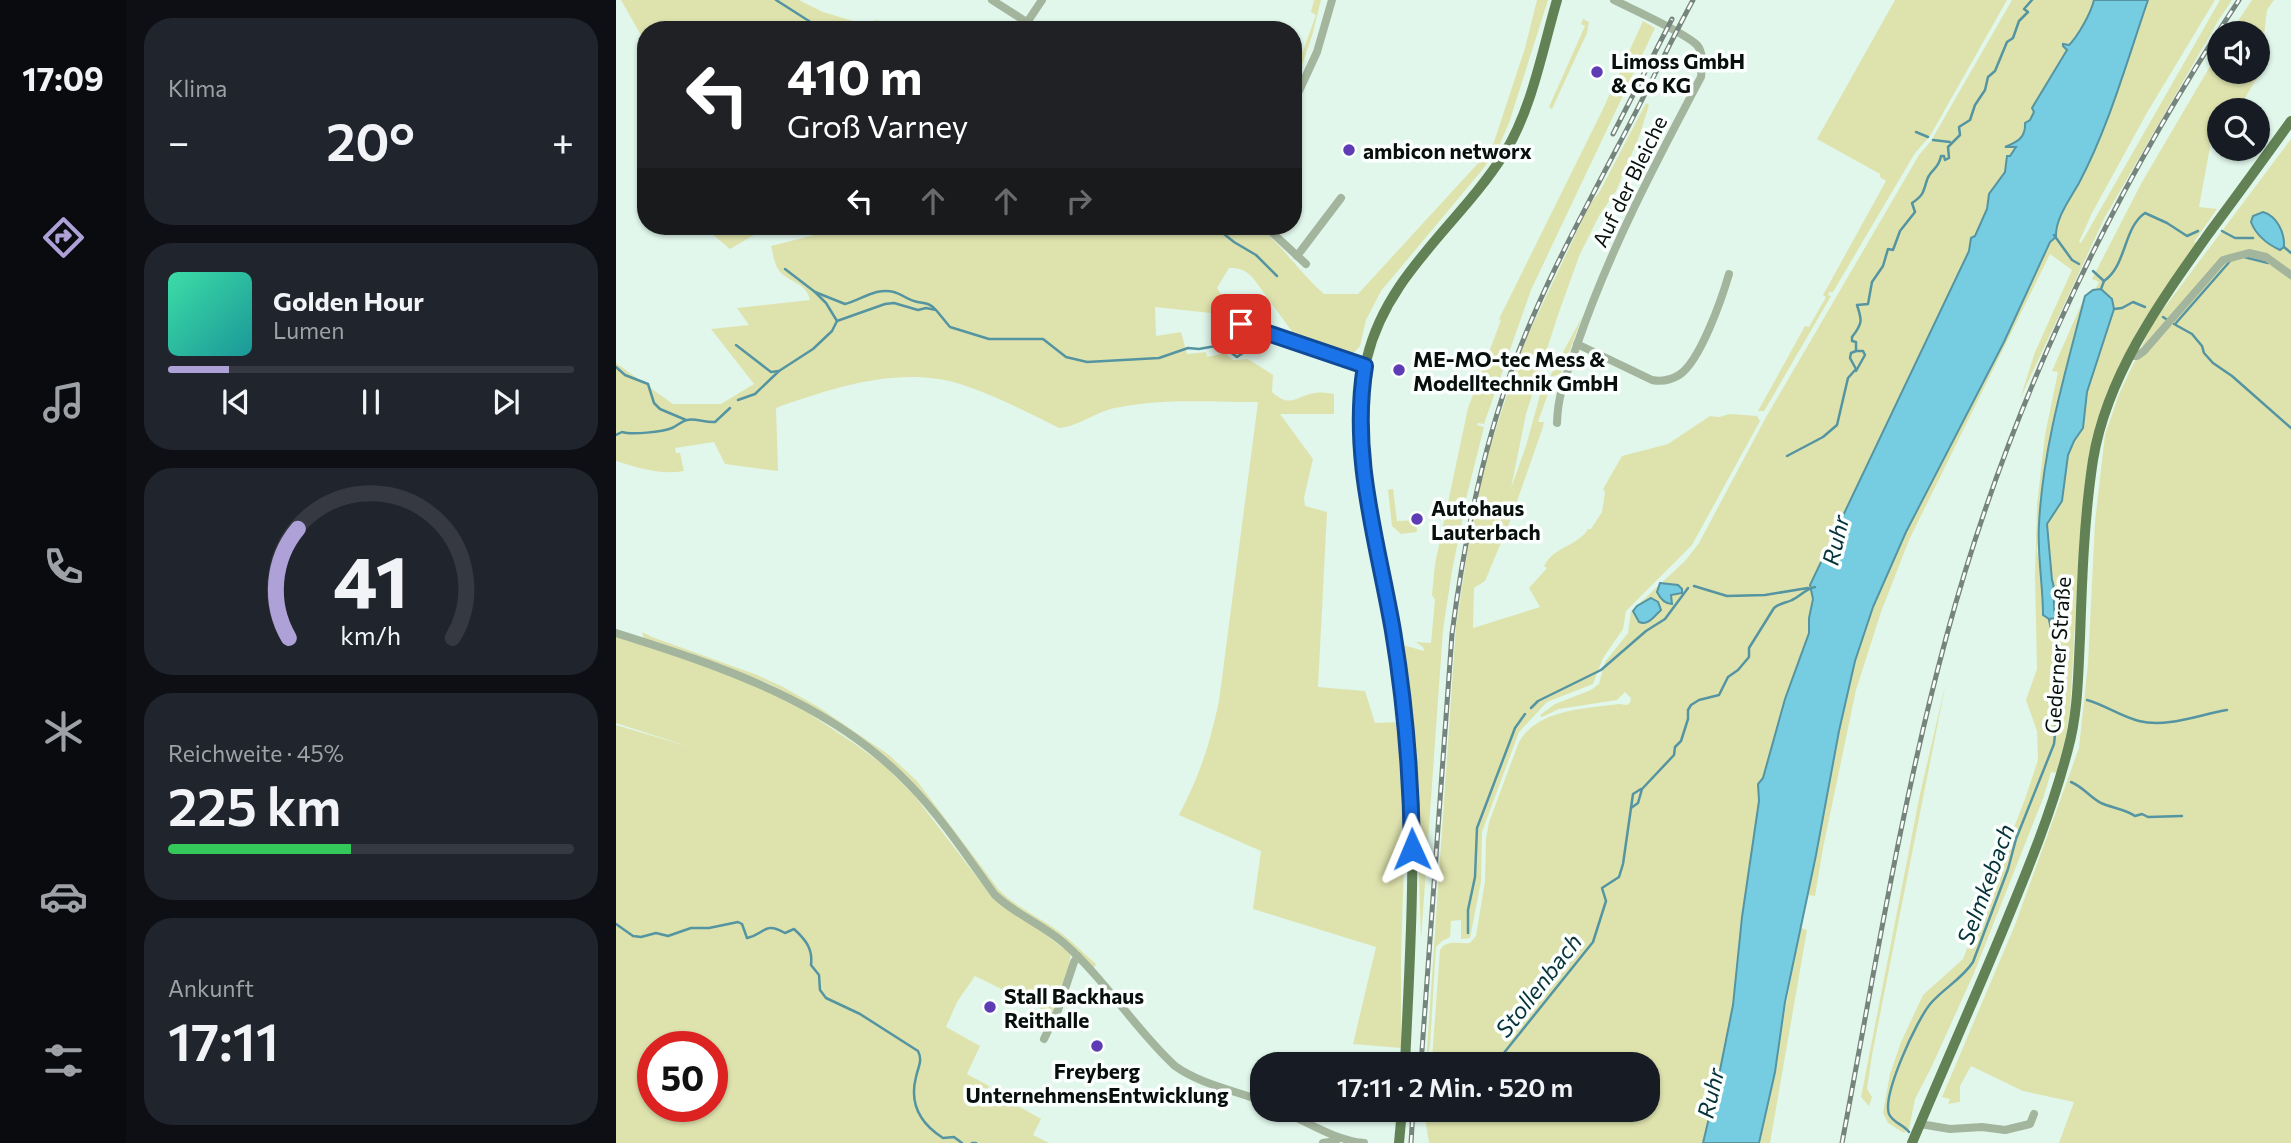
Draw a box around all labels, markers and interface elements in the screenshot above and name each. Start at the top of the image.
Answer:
map controls [2207,21,2270,161]
button: sound [2207,21,2270,84]
text: 410 m [787,45,922,105]
place label: Limoss GmbH & Co KG [1611,48,1745,97]
icon: left [672,49,763,140]
text: 17:09 [22,58,104,98]
marker: Limoss GmbH & Co KG [1589,64,1605,80]
text: Klima [168,74,227,102]
button: search [2207,98,2270,161]
text: Groß Varney [787,105,968,145]
text: 20° [326,108,415,172]
street label: Auf der Bleiche [1586,111,1672,251]
text: − [168,117,190,164]
text: + [552,117,574,164]
place label: ambicon networx [1363,138,1532,163]
marker: ambicon networx [1341,142,1357,158]
icon: left [841,182,879,220]
icon: ahead [914,182,952,220]
icon: ahead [987,182,1025,220]
icon: right [1060,182,1098,220]
icon: directions [39,213,88,262]
text: Golden Hour [273,285,424,316]
pin [1211,294,1271,354]
icon: arrive [1222,305,1260,343]
text: Lumen [273,316,344,344]
place label: ME-MO-tec Mess & Modelltechnik GmbH [1413,346,1618,395]
marker: ME-MO-tec Mess & Modelltechnik GmbH [1391,362,1407,378]
icon: music [39,378,88,427]
icon: previous [217,383,255,421]
icon: pause [352,383,390,421]
icon: next [487,383,525,421]
place label: Autohaus Lauterbach [1431,495,1541,544]
marker: Autohaus Lauterbach [1409,511,1425,527]
water label: Ruhr [1816,511,1855,568]
text: 41 [333,534,409,623]
icon: phone [39,542,88,591]
street label: Gederner Straße [2039,576,2075,734]
text: km/h [341,619,401,649]
icon: climate [39,707,88,756]
text: Reichweite · 45% [168,739,344,767]
text: 225 km [168,773,341,837]
position arrow [1375,812,1449,886]
water label: Selmkebach [1950,820,2020,948]
icon: car [39,872,88,921]
water label: Stollenbach [1489,928,1587,1042]
text: Ankunft [168,974,254,1002]
place label: Stall Backhaus Reithalle [1004,983,1144,1032]
marker: Stall Backhaus Reithalle [982,999,998,1015]
text: 17:11 [168,1008,279,1072]
speed limit sign: 50 [637,1031,728,1122]
icon: filters [39,1036,88,1085]
marker: Freyberg UnternehmensEntwicklung [1089,1038,1105,1054]
place label: Freyberg UnternehmensEntwicklung [965,1058,1229,1107]
water label: Ruhr [1691,1064,1730,1121]
text: 17:11 · 2 Min. · 520 m [1337,1071,1573,1102]

